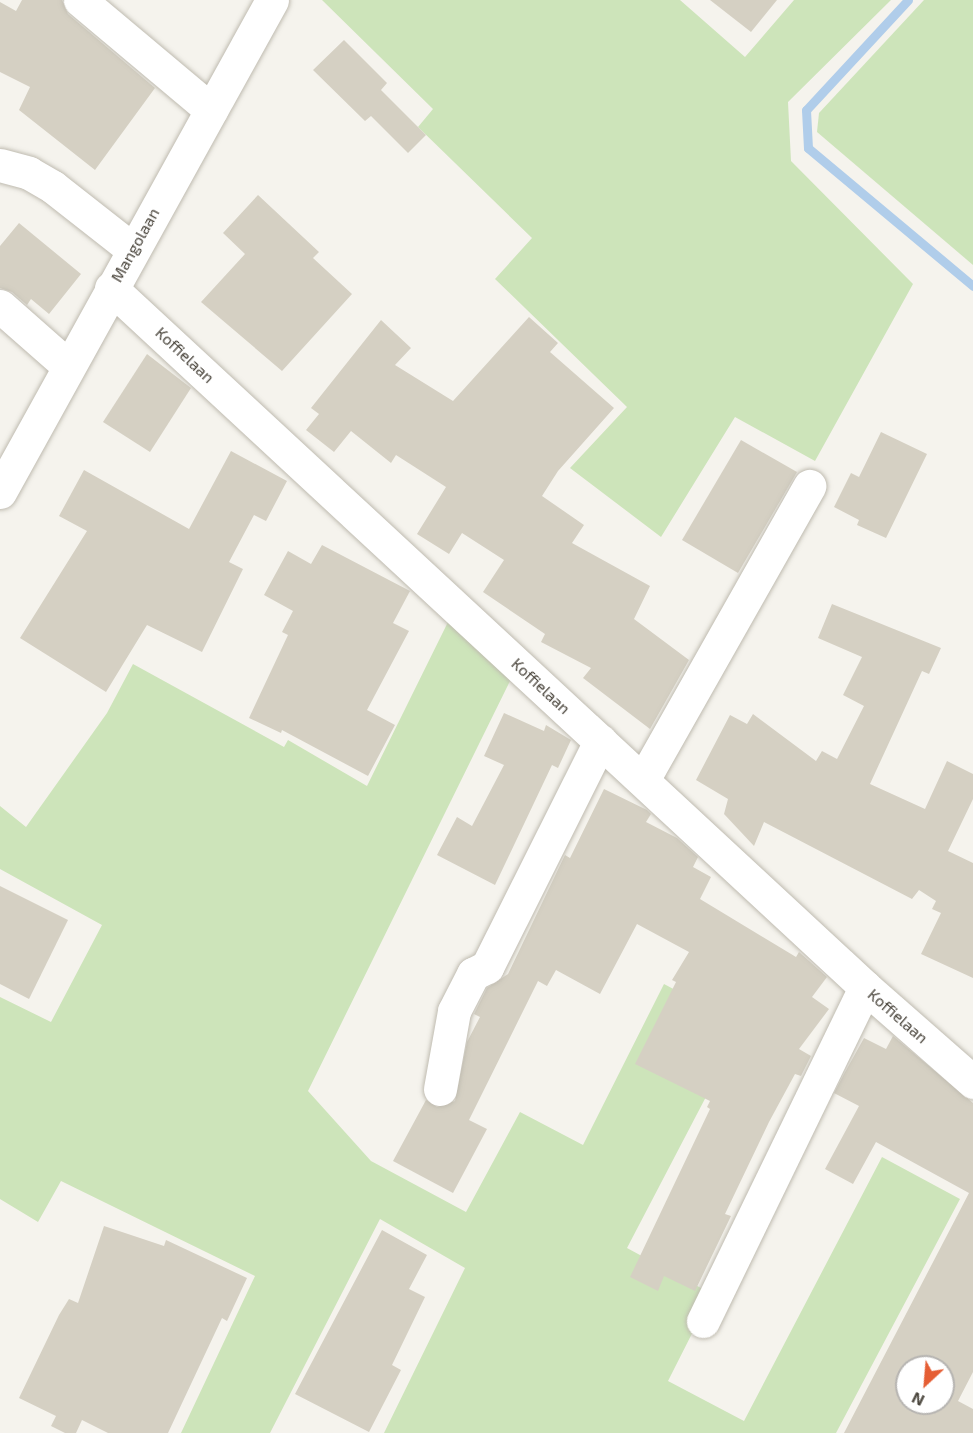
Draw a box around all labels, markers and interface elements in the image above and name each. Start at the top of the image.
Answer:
street label: Mangolaan [107,205,163,285]
street label: Koffielaan [152,323,218,387]
street label: Koffielaan [508,654,574,718]
street label: Koffielaan [864,985,932,1047]
north arrow [895,1355,955,1415]
text: N [908,1389,927,1411]

